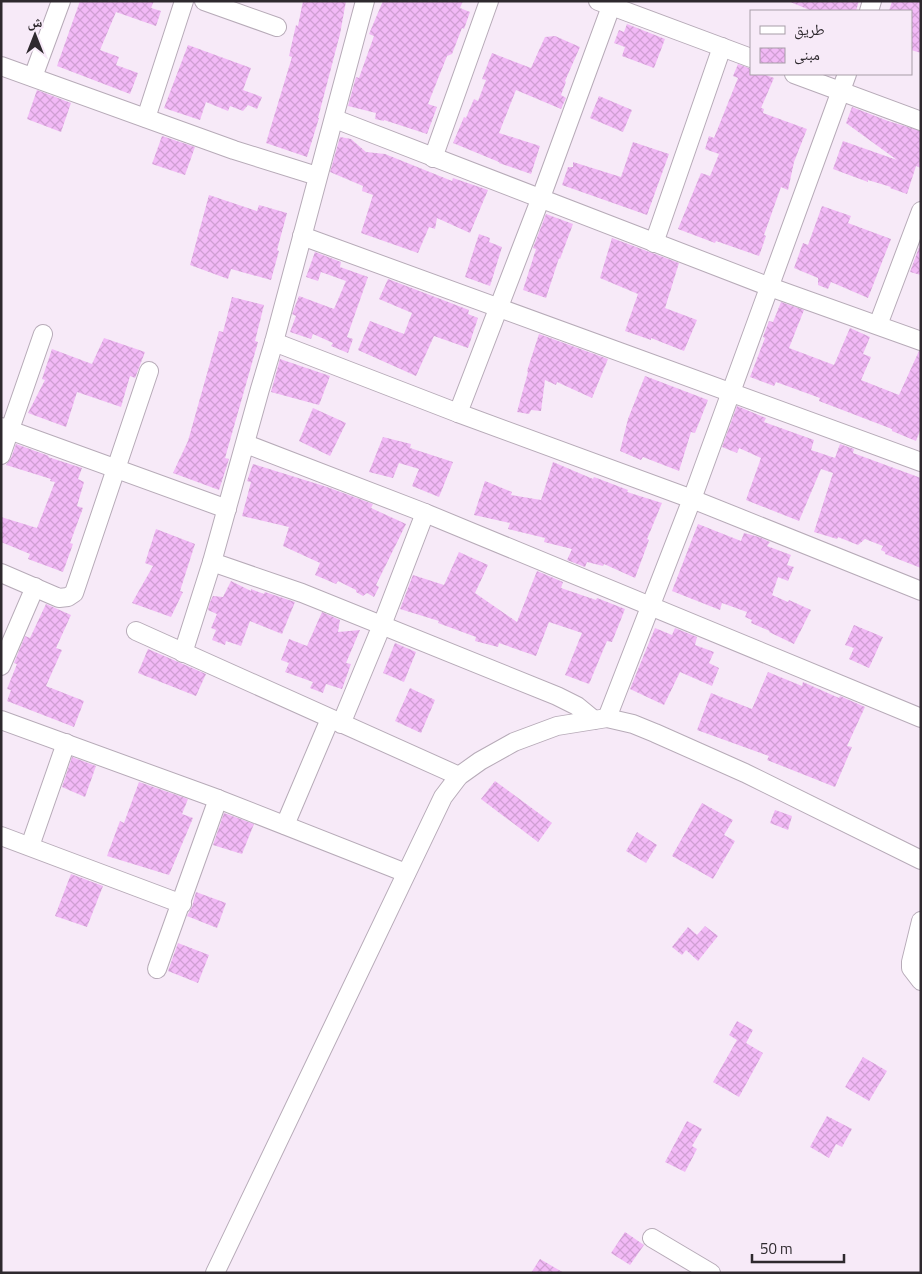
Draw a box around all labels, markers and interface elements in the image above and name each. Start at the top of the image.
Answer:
north arrow [10,10,60,60]
legend [750,10,912,75]
text: ش [28,11,43,32]
text: طريق [794,18,825,41]
text: مبنى [794,43,820,66]
scale bar [752,1232,844,1264]
text: 50 m [760,1237,793,1260]

